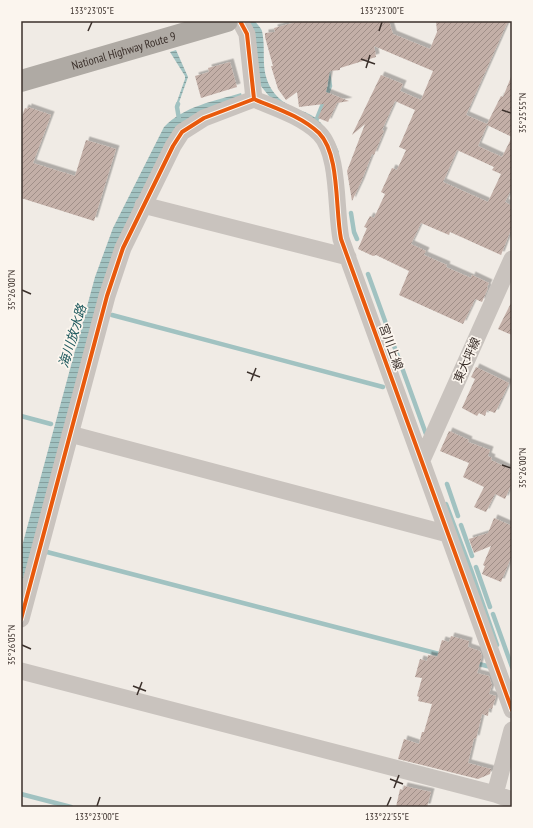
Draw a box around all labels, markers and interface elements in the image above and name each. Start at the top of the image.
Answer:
text: 133°23'05"E [70,4,114,17]
text: 133°23'00"E [360,4,404,17]
street label: National Highway Route 9 [70,28,177,73]
text: 35°25'55"N [516,93,529,133]
text: 35°26'00"N [5,270,18,310]
water label: 海川放水路 [55,302,90,370]
street label: 宮川上線 [376,322,407,372]
street label: 東大坪線 [450,335,483,385]
text: 35°26'00"N [516,448,529,488]
text: 35°26'05"N [5,625,18,665]
text: 133°23'00"E [75,810,119,823]
text: 133°22'55"E [365,810,409,823]

